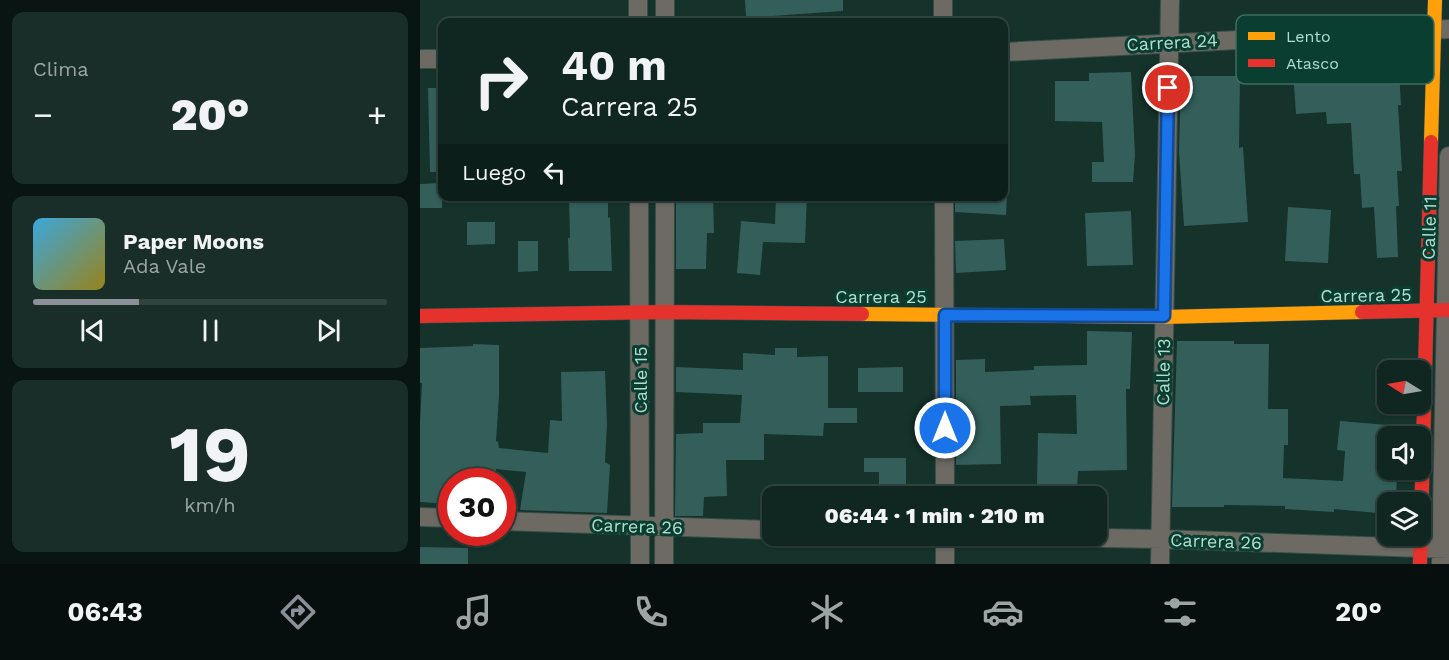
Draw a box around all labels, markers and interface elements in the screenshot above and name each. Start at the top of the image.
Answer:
legend [1236,15,1434,84]
text: Lento [1286,27,1331,46]
street label: Carrera 24 [1126,29,1218,55]
text: 40 m [561,41,667,90]
icon: right [462,42,540,120]
text: Atasco [1286,54,1339,73]
text: Clima [33,57,89,81]
pin [1142,62,1193,113]
icon: arrive [1151,71,1184,104]
text: 20° [170,88,250,141]
text: Carrera 25 [561,91,698,123]
text: − [33,95,53,134]
text: + [367,95,387,134]
icon: left [538,156,571,189]
text: Luego [462,160,526,185]
street label: Calle 11 [1417,196,1441,260]
text: Paper Moons [123,229,264,254]
text: Ada Vale [123,254,206,278]
street label: Carrera 25 [1320,284,1412,306]
street label: Carrera 25 [835,286,927,307]
icon: previous [76,314,109,347]
icon: pause [194,314,227,347]
icon: next [312,314,345,347]
street label: Calle 13 [1152,338,1174,406]
street label: Calle 15 [630,346,651,414]
north arrow [1377,360,1431,414]
map controls [1377,360,1431,546]
position arrow [913,396,977,460]
text: 19 [169,408,251,500]
button: sound [1377,426,1431,480]
speed limit sign: 30 [438,468,516,546]
button: layers [1377,492,1431,546]
text: km/h [184,493,236,517]
text: 06:44 · 1 min · 210 m [824,503,1045,528]
street label: Carrera 26 [591,514,683,538]
street label: Carrera 26 [1170,529,1262,553]
icon: directions [277,591,319,633]
icon: music [453,591,495,633]
icon: phone [630,591,672,633]
icon: climate [806,591,848,633]
icon: car [982,591,1024,633]
icon: filters [1159,591,1201,633]
text: 06:43 [67,596,143,628]
text: 20° [1335,596,1382,628]

